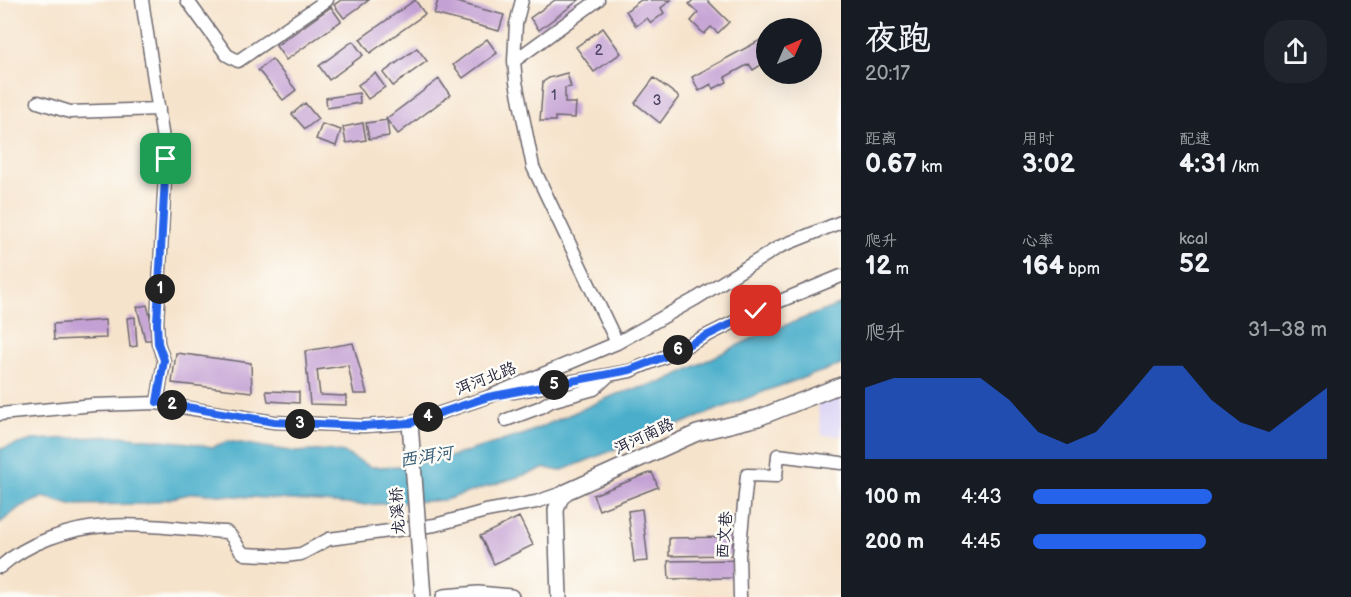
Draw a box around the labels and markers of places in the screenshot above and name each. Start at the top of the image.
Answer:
pin [140,133,191,184]
pin: 1 [145,274,175,304]
pin [730,285,781,336]
pin: 6 [663,335,693,365]
pin: 5 [539,370,569,400]
pin: 2 [157,390,187,420]
pin: 4 [413,402,443,432]
pin: 3 [285,409,315,439]

